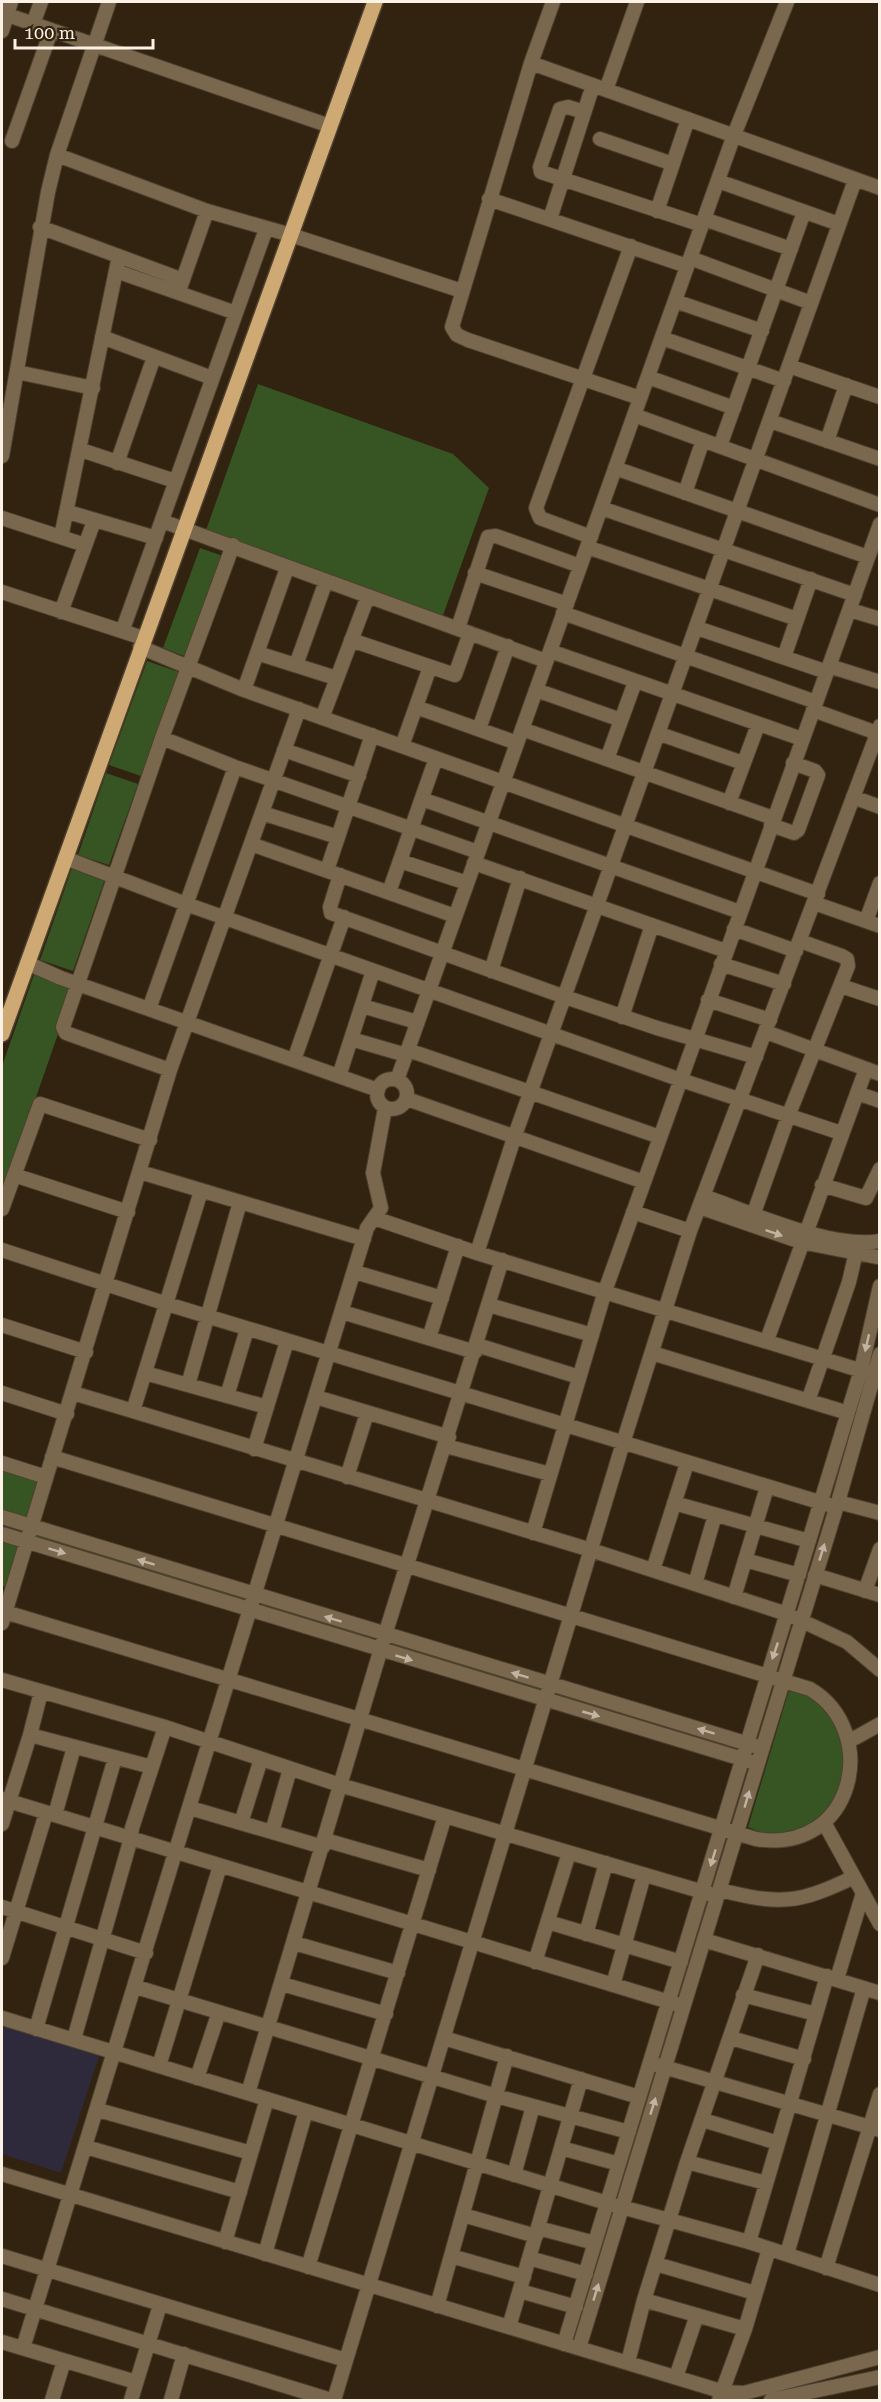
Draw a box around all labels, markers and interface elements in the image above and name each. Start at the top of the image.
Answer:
scale bar [15,12,153,50]
text: 100 m [24,22,75,43]
one-way arrow [765,1229,783,1238]
one-way arrow [861,1334,871,1353]
one-way arrow [818,1543,828,1561]
one-way arrow [48,1547,66,1556]
one-way arrow [137,1557,155,1566]
one-way arrow [324,1614,342,1623]
one-way arrow [769,1642,779,1660]
one-way arrow [396,1653,414,1663]
one-way arrow [510,1670,528,1680]
one-way arrow [582,1710,600,1719]
one-way arrow [697,1726,715,1735]
one-way arrow [743,1790,752,1808]
one-way arrow [708,1849,717,1867]
one-way arrow [649,2097,658,2115]
one-way arrow [592,2283,601,2301]

